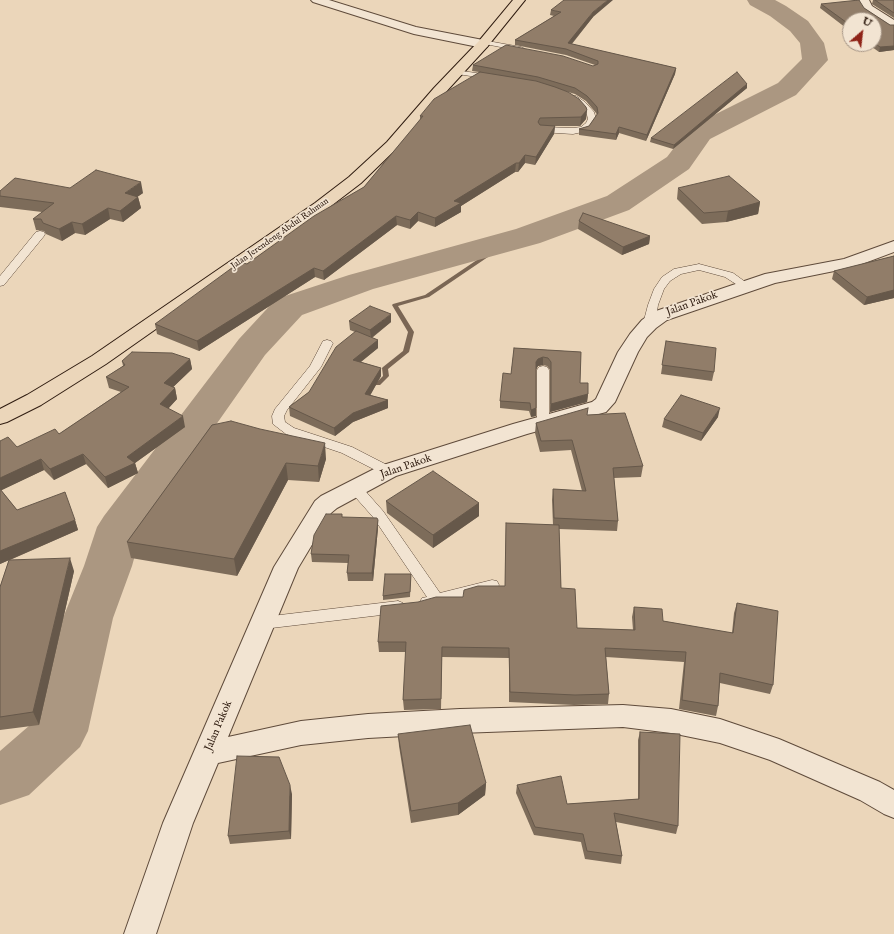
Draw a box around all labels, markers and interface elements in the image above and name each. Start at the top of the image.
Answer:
north arrow [842,12,882,52]
text: U [860,14,875,31]
street label: Jalan Jerendeng Abdul Rahman [229,196,331,272]
street label: Jalan Pakok [665,289,719,319]
street label: Jalan Pakok [379,452,433,482]
street label: Jalan Pakok [202,699,236,753]

